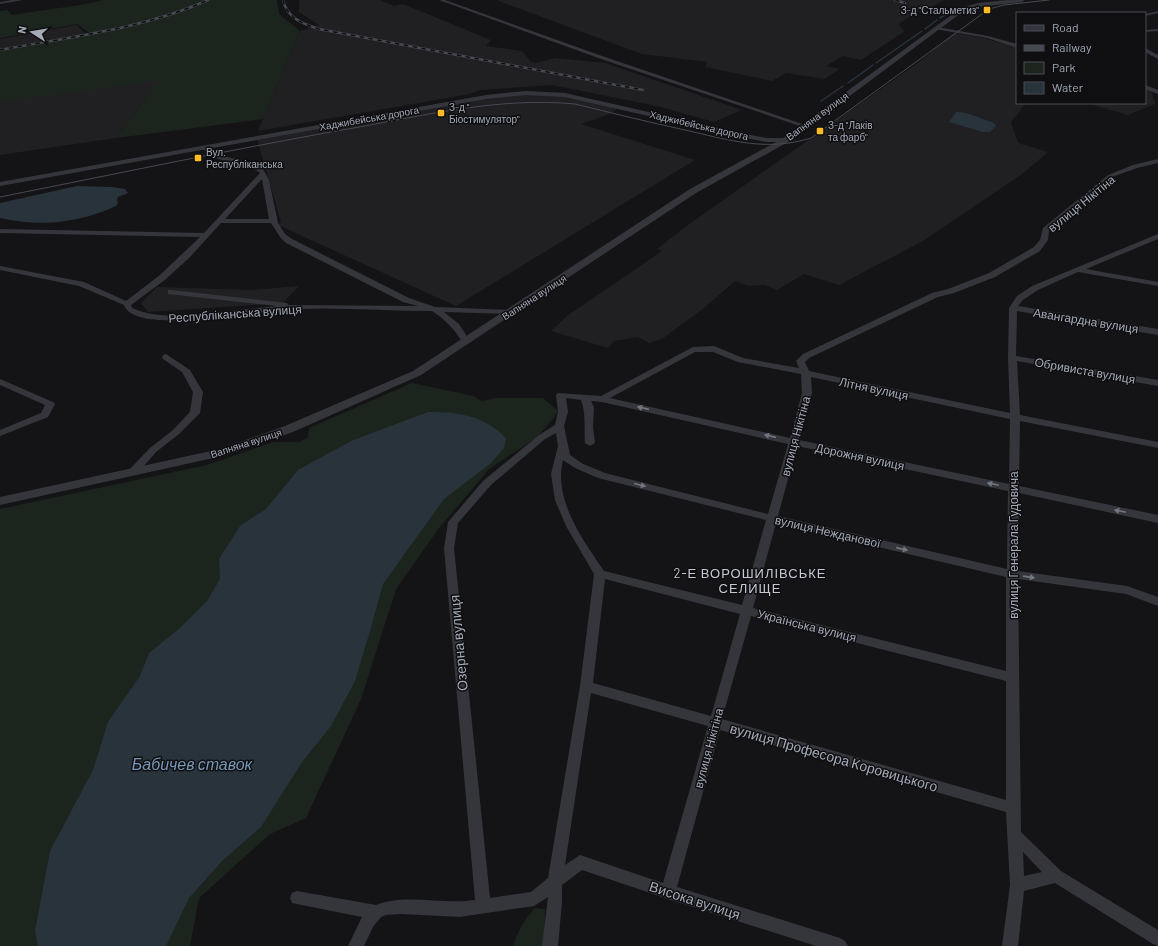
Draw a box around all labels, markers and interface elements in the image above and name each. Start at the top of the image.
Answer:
place label: З-д "Стальметиз" [901,4,979,16]
marker: З-д "Стальметиз" [982,5,992,15]
north arrow [12,12,52,52]
legend [1016,12,1146,104]
text: Road [1052,20,1079,34]
text: N [15,25,29,35]
text: Railway [1052,40,1092,54]
text: Park [1052,60,1076,74]
text: Water [1052,80,1084,94]
street label: Вапняна вулиця [783,89,851,143]
place label: З-д " Біостимулятор" [449,101,520,125]
street label: Хаджибейська дорога [318,103,420,133]
marker: З-д " Біостимулятор" [436,108,446,118]
street label: Хаджибейська дорога [648,108,750,142]
place label: З-д "Лаків та фарб" [828,119,872,143]
marker: З-д "Лаків та фарб" [815,126,825,136]
place label: Вул. Республіканська [206,146,283,170]
marker: Вул. Республіканська [193,153,203,163]
street label: вулиця Нікітіна [1045,172,1118,235]
street label: Вапняна вулиця [500,272,568,322]
street label: Республіканська вулиця [168,301,302,326]
street label: Авангардна вулиця [1032,305,1140,336]
street label: Обривиста вулиця [1033,354,1136,387]
street label: Літня вулиця [838,374,910,403]
street label: вулиця Нікітіна [778,394,813,478]
one-way arrow [637,404,649,410]
street label: Вапняна вулиця [209,426,283,460]
one-way arrow [764,433,776,439]
street label: Дорожня вулиця [814,440,906,473]
street label: вулиця Генерала Гудовича [1006,471,1021,619]
one-way arrow [987,480,999,486]
one-way arrow [634,482,646,488]
one-way arrow [1114,507,1126,513]
street label: вулиця Нежданової [774,512,883,551]
one-way arrow [896,546,908,552]
district label: 2-Е ВОРОШИЛІВСЬКЕ СЕЛИЩЕ [673,565,827,596]
one-way arrow [1023,574,1035,580]
street label: Озерна вулиця [445,594,471,692]
street label: Українська вулиця [756,606,858,645]
street label: вулиця Нікітіна [691,706,726,790]
street label: вулиця Професора Коровицького [728,719,940,795]
water label: Бабичев ставок [132,754,254,773]
street label: Висока вулиця [647,877,743,923]

